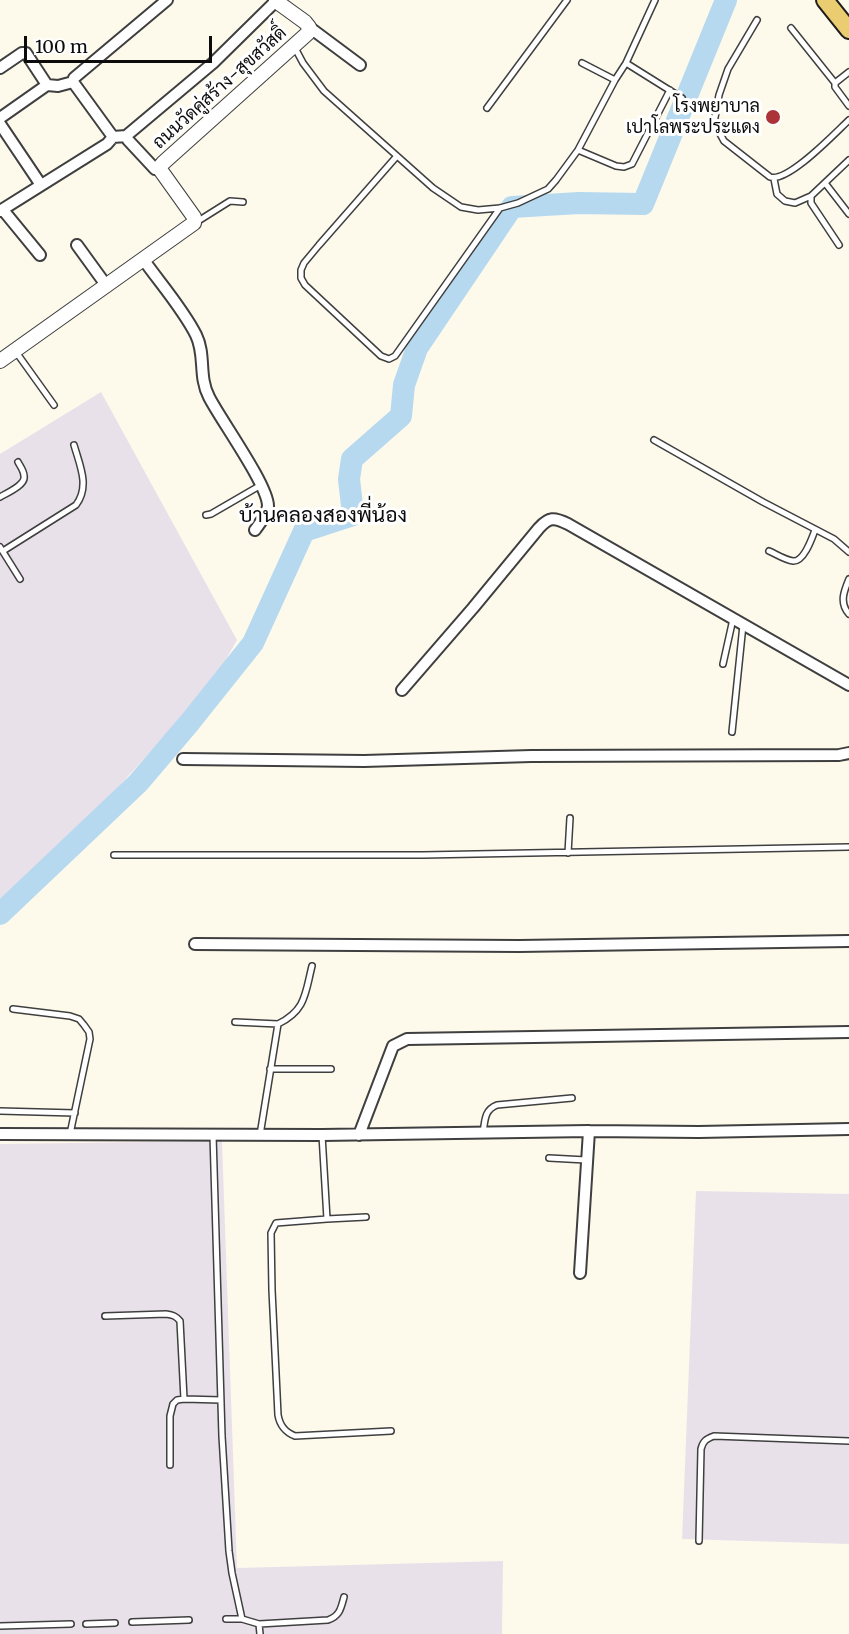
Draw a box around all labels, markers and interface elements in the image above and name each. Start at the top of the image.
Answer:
street label: ถนนวัดคู่สร้าง-สุขสวัสดิ์ [149,22,291,154]
scale bar [27,24,214,62]
text: 100 m [35,35,88,58]
place label: โรงพยาบาล เปาโลพระประแดง [626,96,760,138]
marker: โรงพยาบาล เปาโลพระประแดง [764,108,782,126]
district label: บ้านคลองสองพี่น้อง [239,503,407,529]

